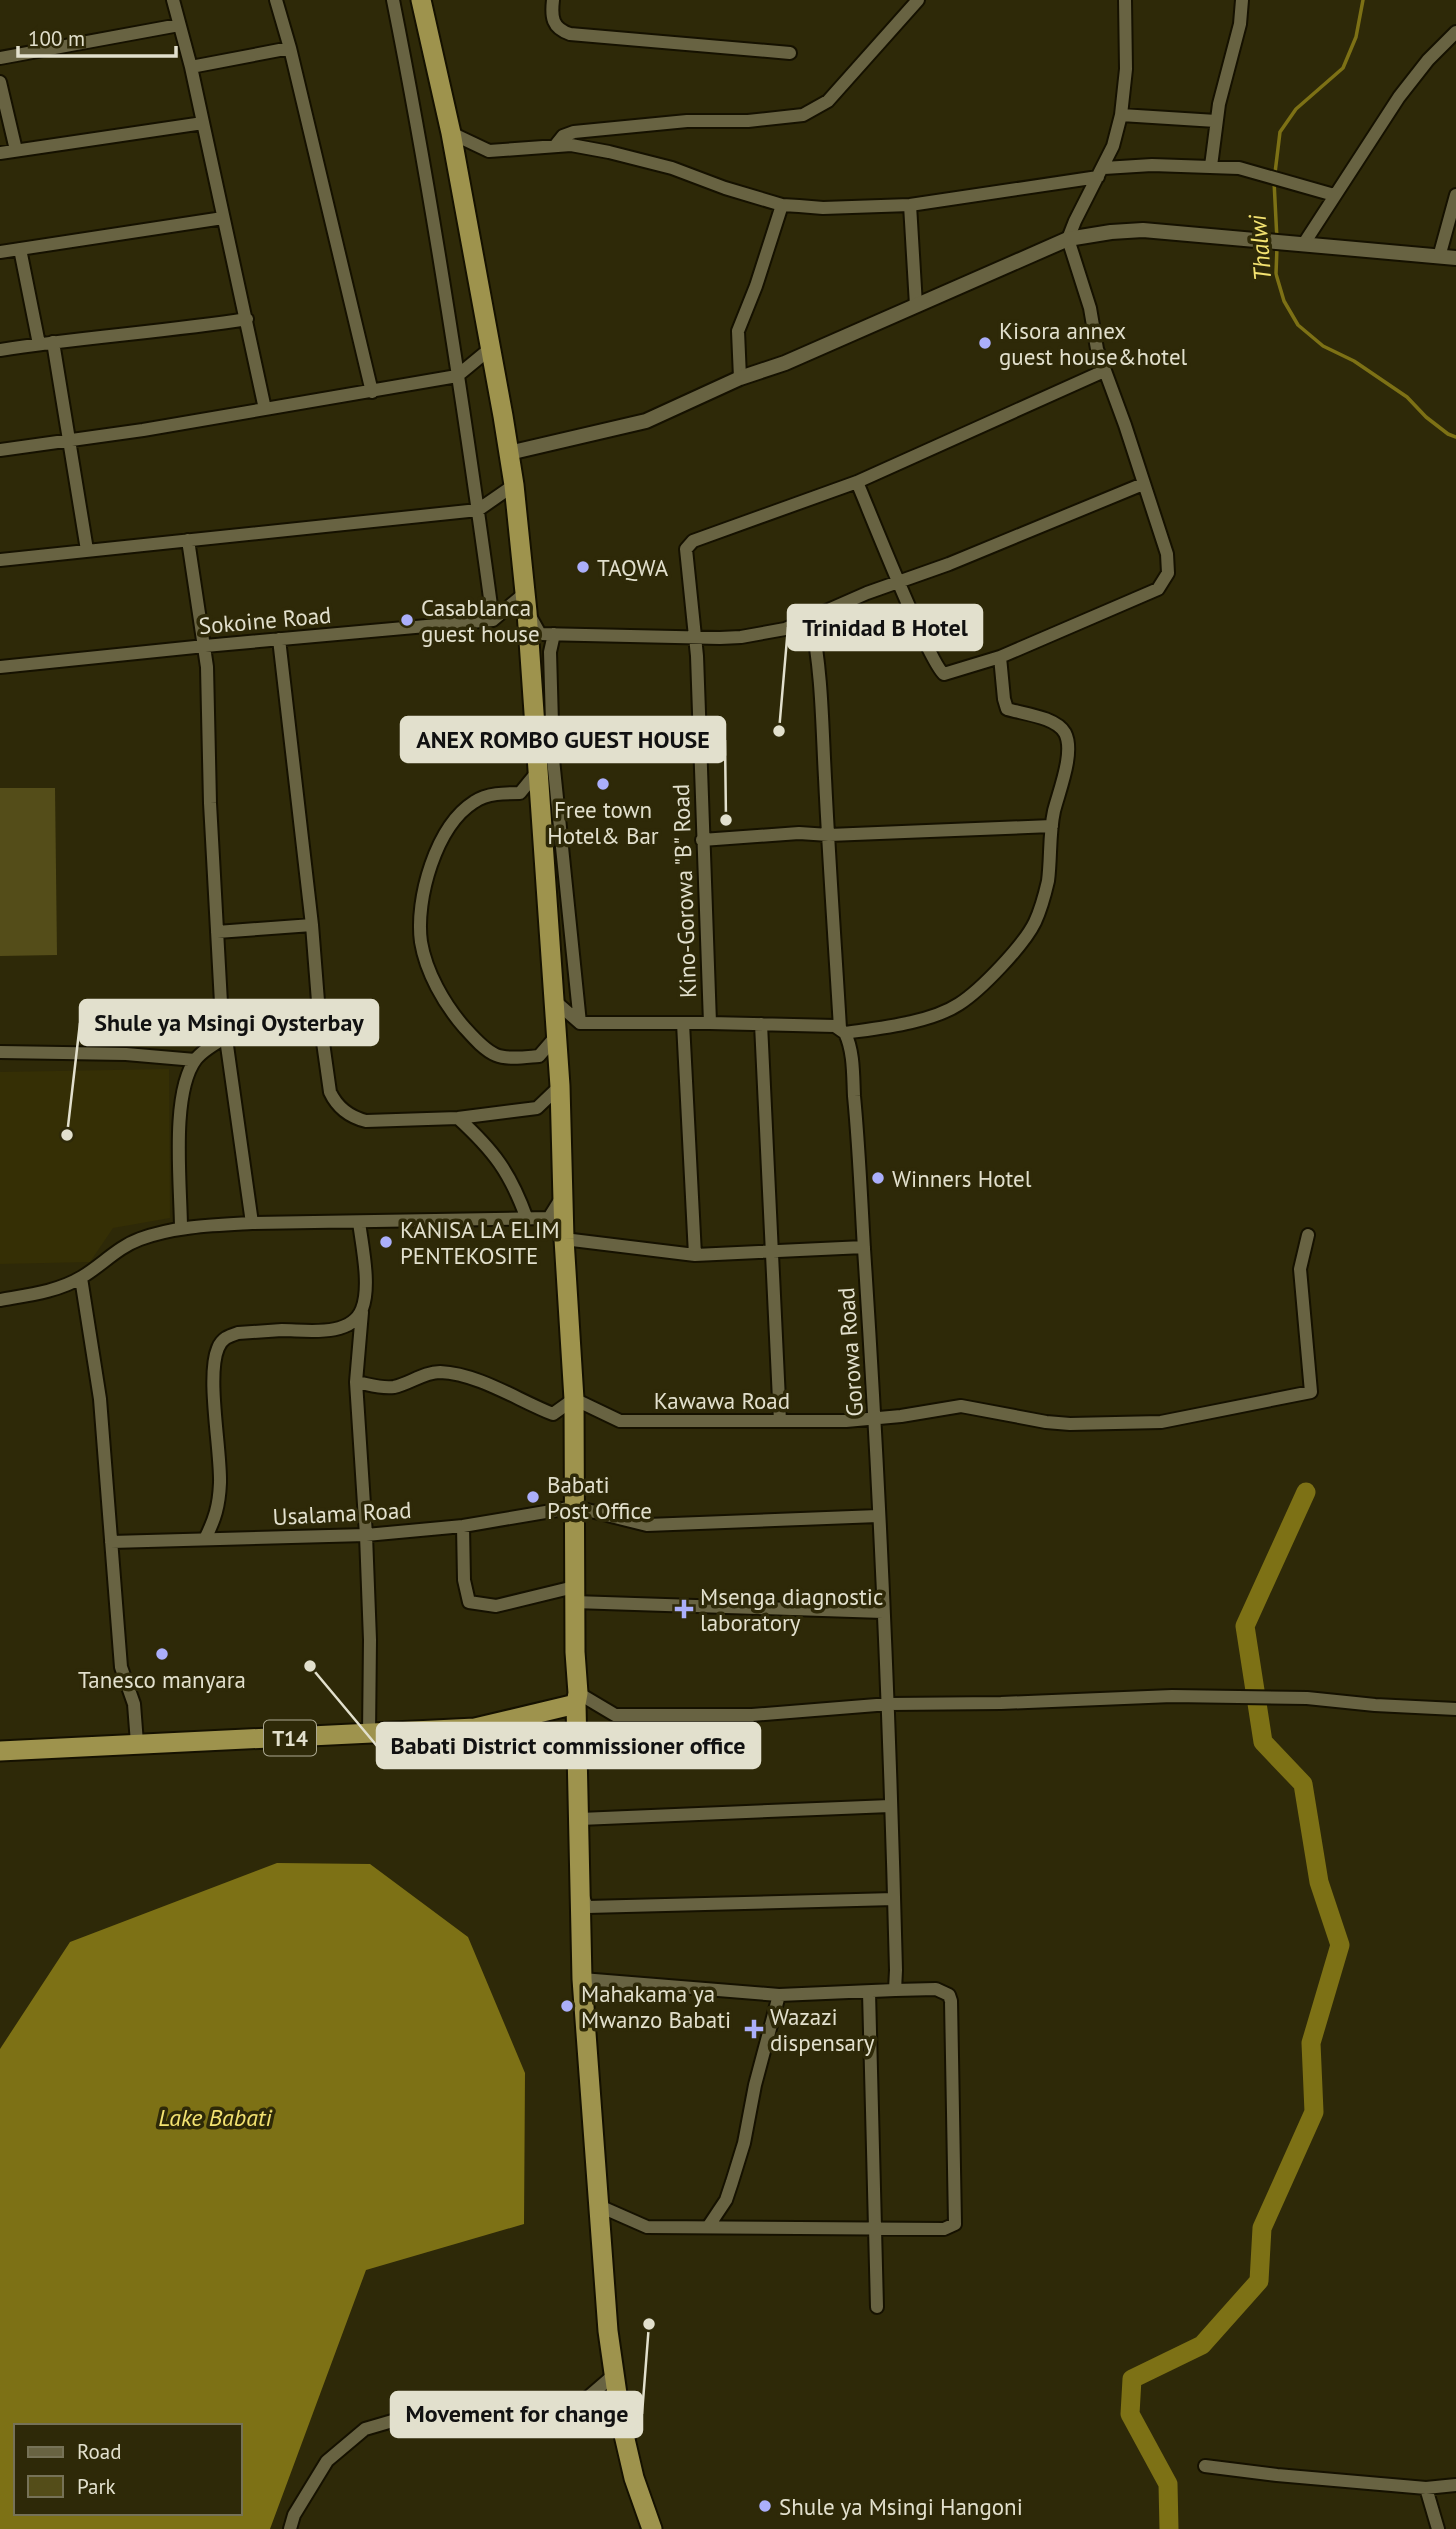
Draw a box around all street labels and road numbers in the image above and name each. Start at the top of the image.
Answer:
street label: Sokoine Road [198,600,332,640]
street label: Kino-Gorowa "B" Road [666,783,702,999]
street label: Gorowa Road [831,1286,869,1418]
street label: Kawawa Road [654,1386,790,1415]
street label: Usalama Road [272,1495,412,1531]
road number: T14 [264,1720,316,1756]

